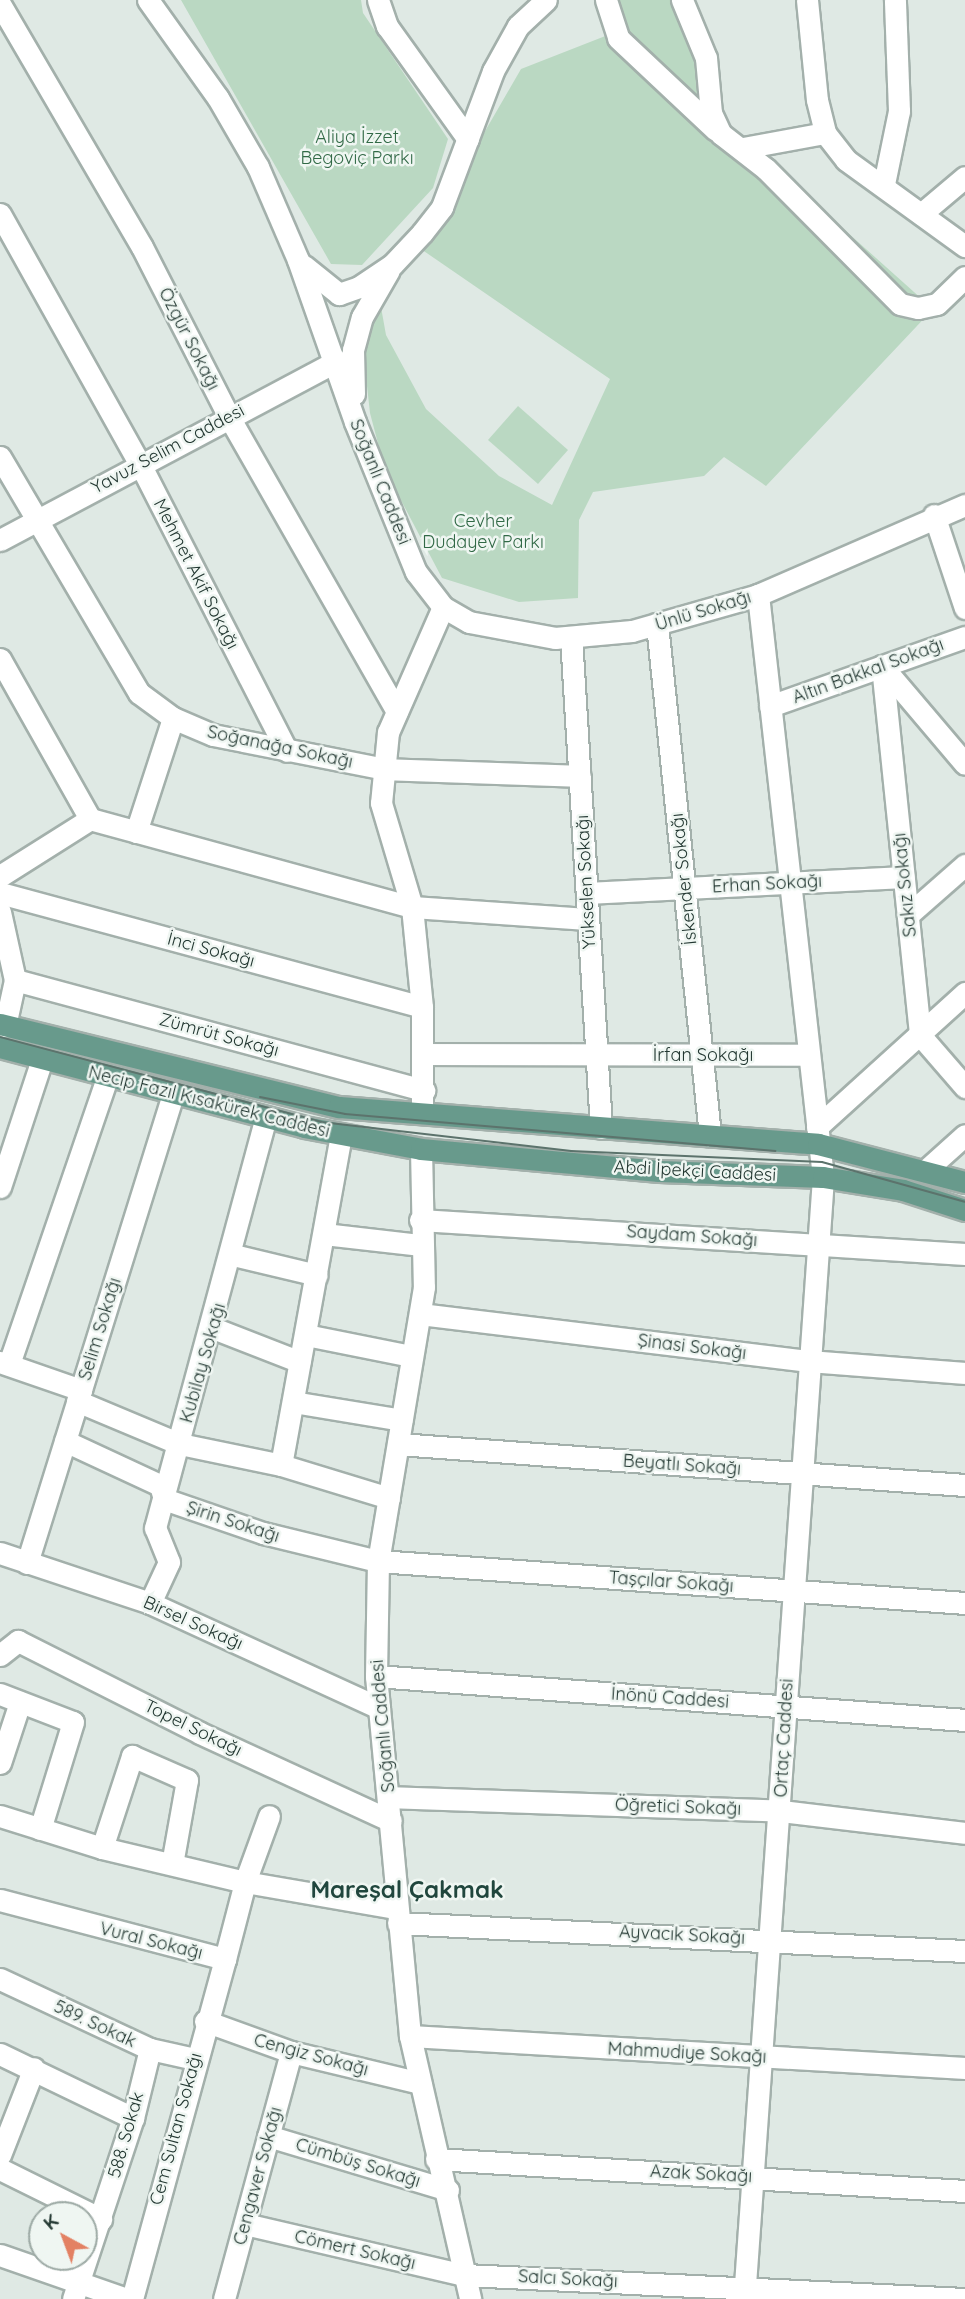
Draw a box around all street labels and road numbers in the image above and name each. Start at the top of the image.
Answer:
street label: Özgür Sokağı [154,284,224,394]
street label: Yavuz Selim Caddesi [88,400,248,498]
street label: Soğanlı Caddesi [345,416,415,548]
street label: Mehmet Akif Sokağı [149,495,243,653]
street label: Ünlü Sokağı [653,586,753,636]
street label: Altın Bakkal Sokağı [789,634,947,708]
street label: Soğanağa Sokağı [205,721,355,773]
street label: İskender Sokağı [666,812,702,946]
street label: Yükselen Sokağı [572,814,600,950]
street label: Sakız Sokağı [889,832,921,938]
street label: Erhan Sokağı [711,870,823,898]
street label: İnci Sokağı [165,928,257,972]
street label: Zümrüt Sokağı [157,1009,281,1061]
street label: İrfan Sokağı [653,1044,753,1066]
street label: Necip Fazıl Kısakürek Caddesi [86,1062,332,1142]
street label: Abdi İpekçi Caddesi [613,1156,777,1186]
street label: Saydam Sokağı [626,1221,758,1251]
street label: Selim Sokağı [74,1275,126,1383]
street label: Kubilay Sokağı [176,1301,230,1425]
street label: Şinasi Sokağı [637,1330,747,1364]
street label: Beyatlı Sokağı [622,1450,742,1480]
street label: Şirin Sokağı [184,1497,282,1547]
street label: Taşçılar Sokağı [608,1567,734,1597]
street label: Birsel Sokağı [140,1591,246,1655]
street label: Soğanlı Caddesi [366,1659,400,1793]
street label: Ortaç Caddesi [770,1678,798,1798]
street label: İnönü Caddesi [610,1683,730,1713]
street label: Topel Sokağı [141,1695,245,1761]
street label: Öğretici Sokağı [615,1794,741,1820]
street label: Vural Sokağı [97,1918,205,1964]
street label: Ayvacık Sokağı [618,1921,746,1949]
street label: 589. Sokak [51,1996,139,2052]
street label: Cengiz Sokağı [251,2029,371,2081]
street label: Mahmudiye Sokağı [607,2038,767,2068]
street label: Cem Sultan Sokağı [145,2051,207,2207]
street label: 588. Sokak [103,2089,149,2181]
street label: Cengaver Sokağı [229,2105,287,2247]
street label: Cümbüş Sokağı [293,2134,423,2192]
street label: Azak Sokağı [649,2161,753,2187]
street label: Cömert Sokağı [292,2226,418,2274]
street label: Salcı Sokağı [518,2266,618,2292]

